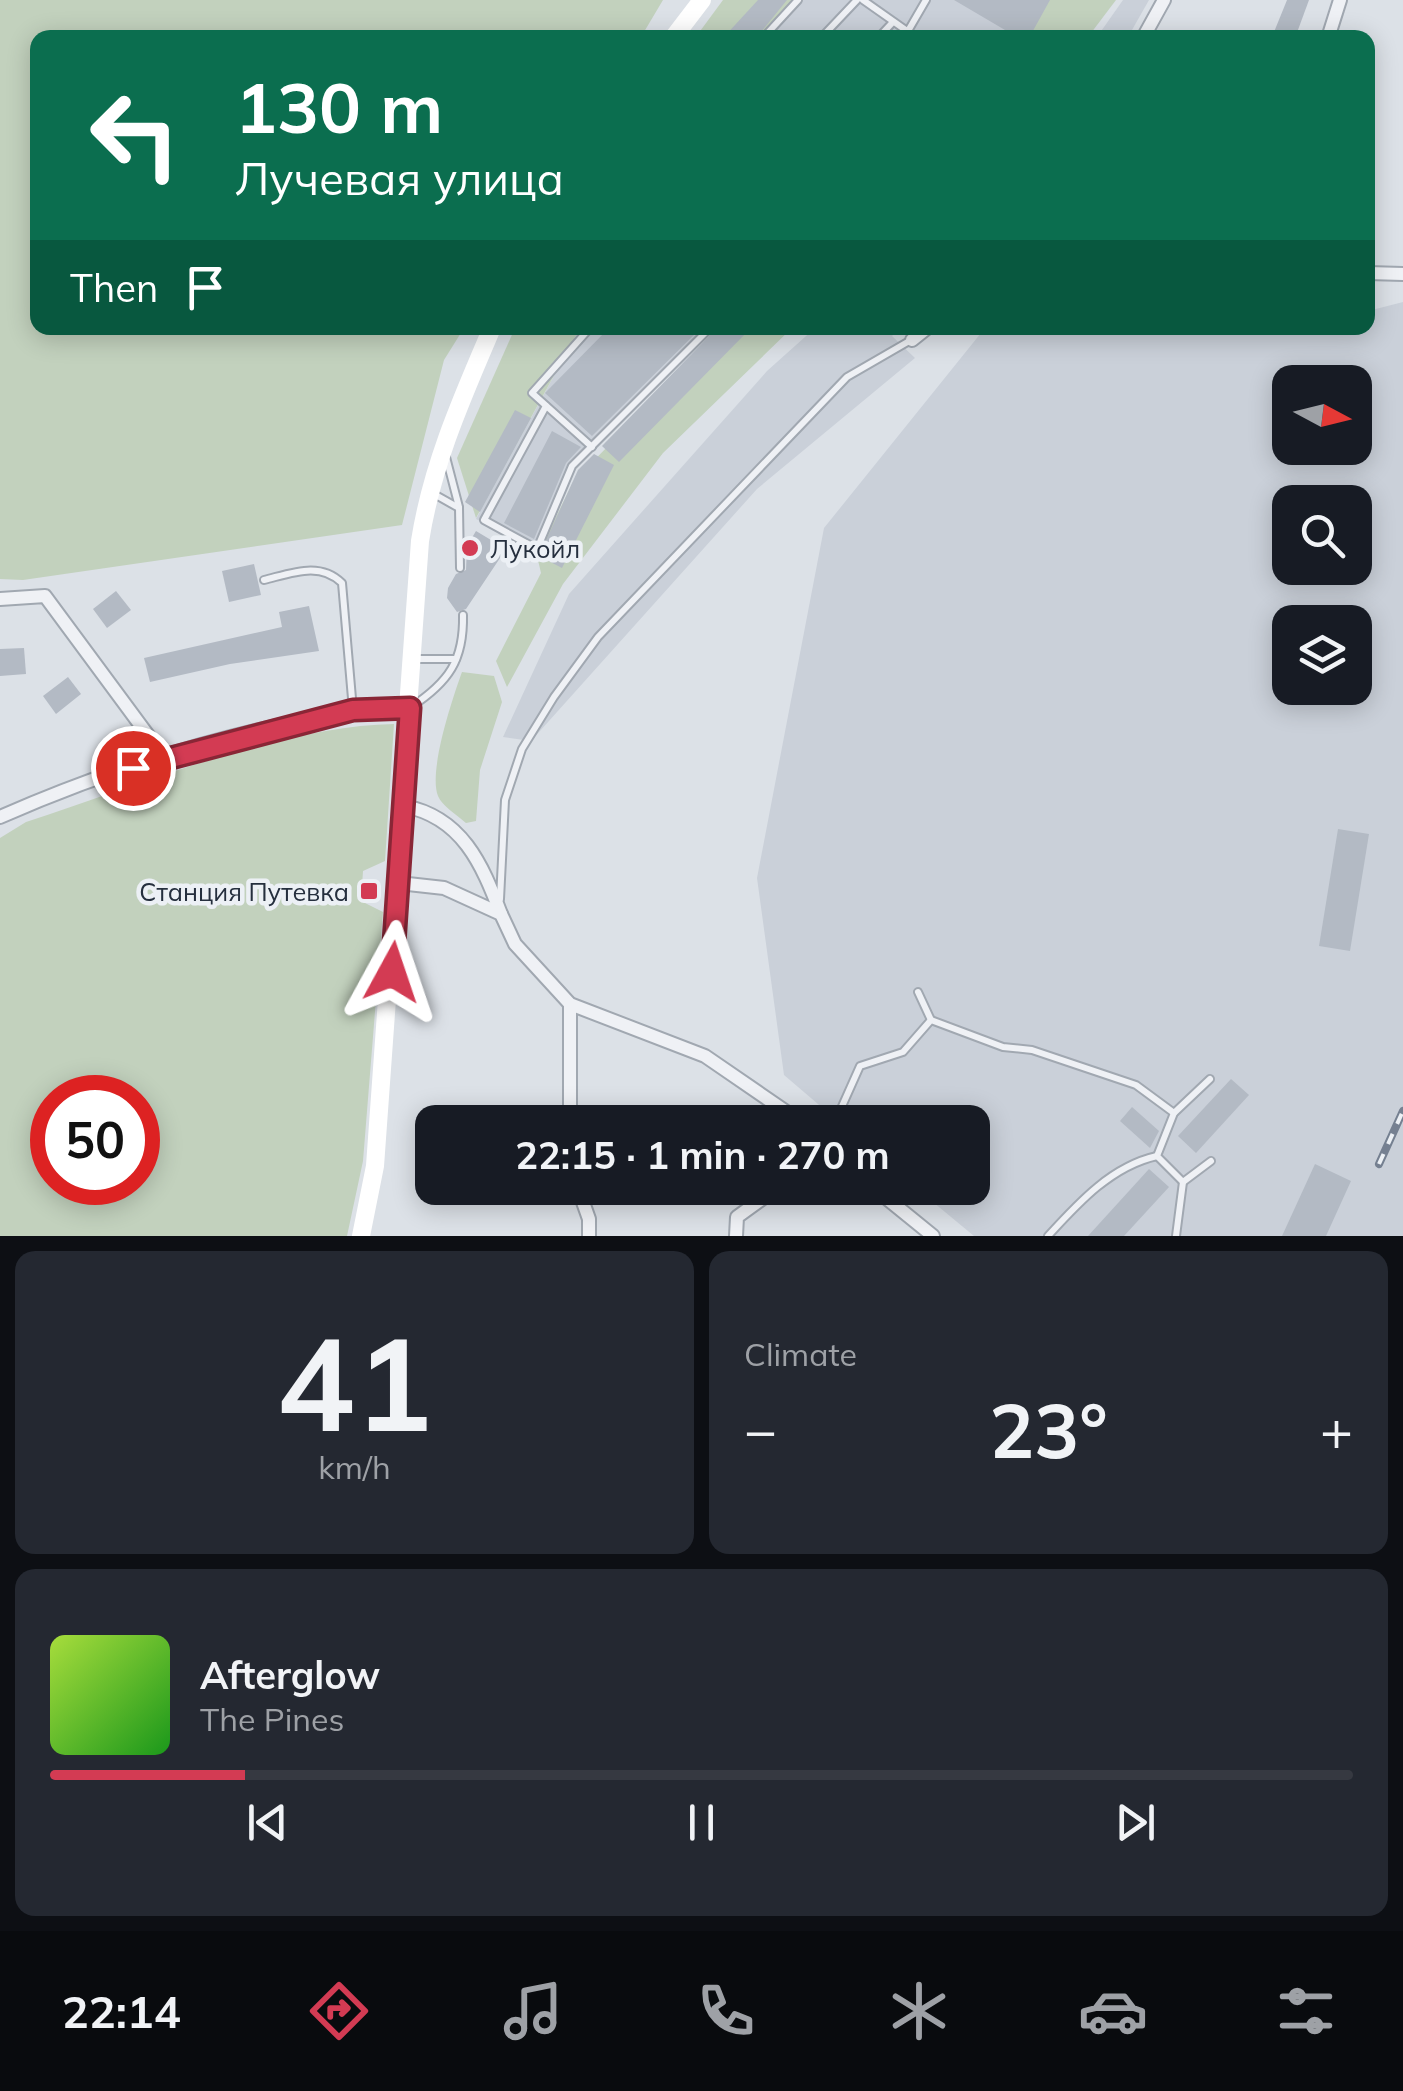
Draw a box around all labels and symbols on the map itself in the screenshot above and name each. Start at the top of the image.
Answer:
north arrow [1272,365,1372,465]
place label: Лукойл [490,533,580,564]
marker: Лукойл [459,537,481,559]
pin [91,726,176,811]
place label: Станция Путевка [139,876,349,907]
marker: Станция Путевка [358,880,380,902]
position arrow [340,920,444,1024]
speed limit sign: 50 [30,1075,160,1205]

